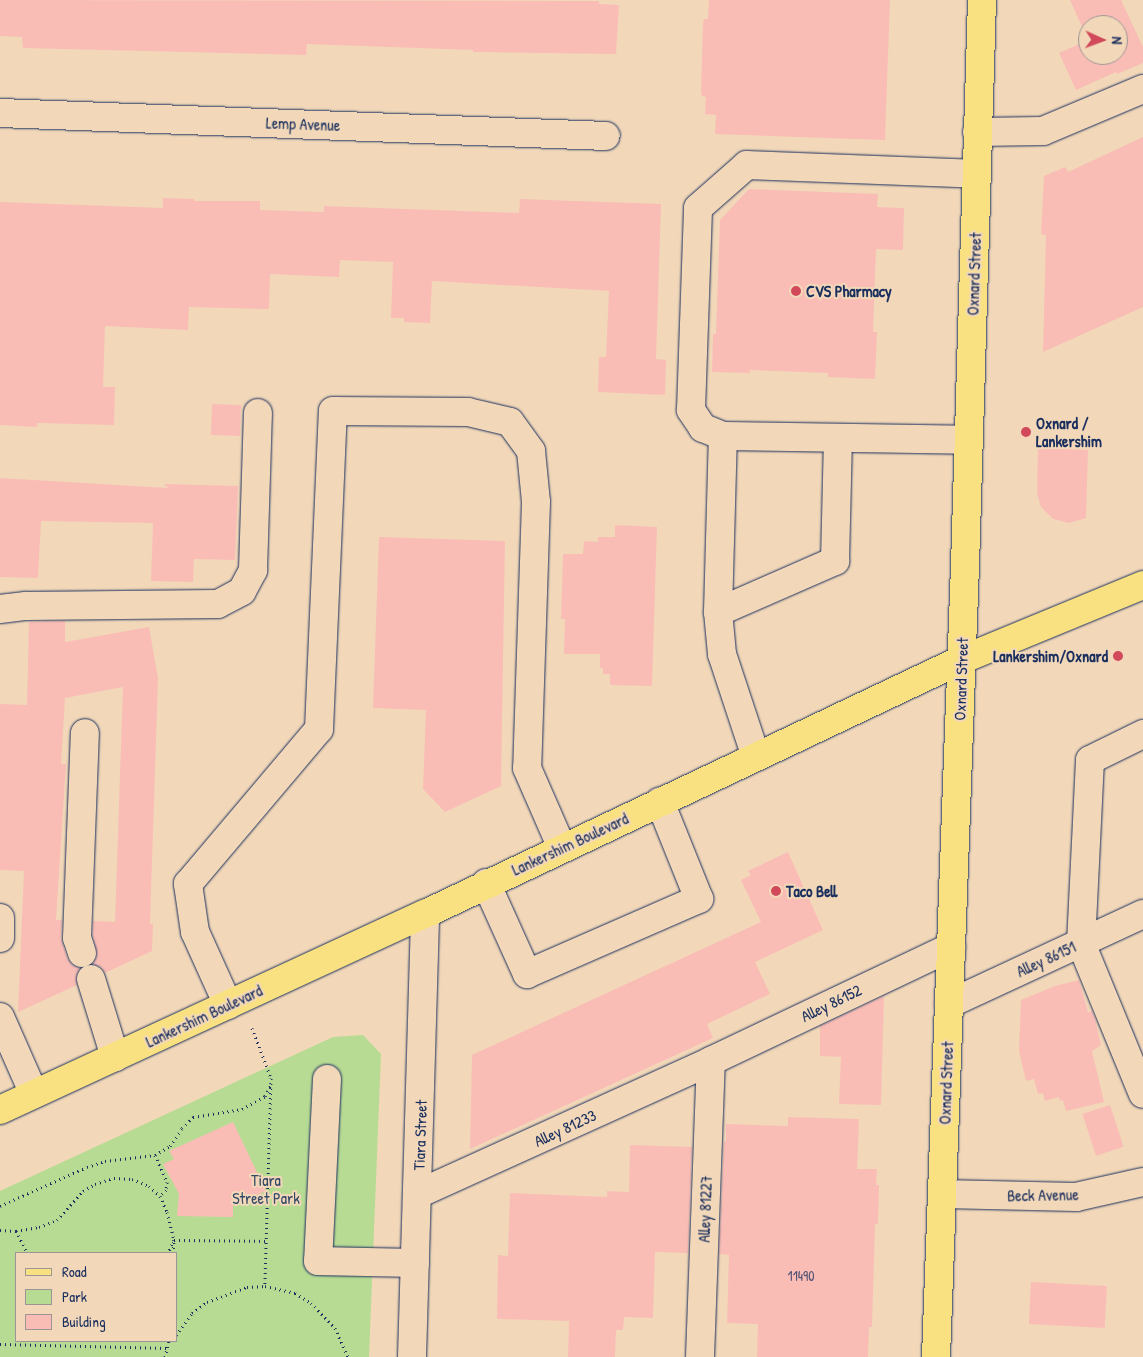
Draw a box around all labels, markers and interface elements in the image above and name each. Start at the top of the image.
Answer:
north arrow [1078,15,1128,65]
text: N [1108,36,1127,45]
street label: Lemp Avenue [266,113,340,135]
street label: Oxnard Street [963,232,985,316]
place label: CVS Pharmacy [806,281,892,301]
marker: CVS Pharmacy [790,285,802,297]
place label: Oxnard / Lankershim [1036,413,1102,451]
marker: Oxnard / Lankershim [1020,426,1032,438]
street label: Oxnard Street [950,637,972,721]
place label: Lankershim/Oxnard [993,646,1108,666]
marker: Lankershim/Oxnard [1112,650,1124,662]
street label: Lankershim Boulevard [509,809,631,879]
place label: Taco Bell [786,881,837,901]
marker: Taco Bell [770,885,782,897]
street label: Alley 86151 [1013,937,1079,981]
street label: Alley 86152 [798,980,864,1026]
street label: Lankershim Boulevard [143,981,265,1051]
street label: Oxnard Street [935,1041,957,1125]
street label: Tiara Street [409,1099,431,1171]
street label: Alley 81233 [531,1105,599,1151]
park label: Tiara Street Park [232,1170,300,1208]
street label: Alley 81227 [694,1175,716,1243]
street label: Beck Avenue [1007,1185,1079,1205]
legend [15,1252,178,1342]
text: Road [62,1261,87,1282]
house number: 11490 [788,1268,814,1284]
text: Park [62,1286,87,1307]
text: Building [62,1311,106,1332]

